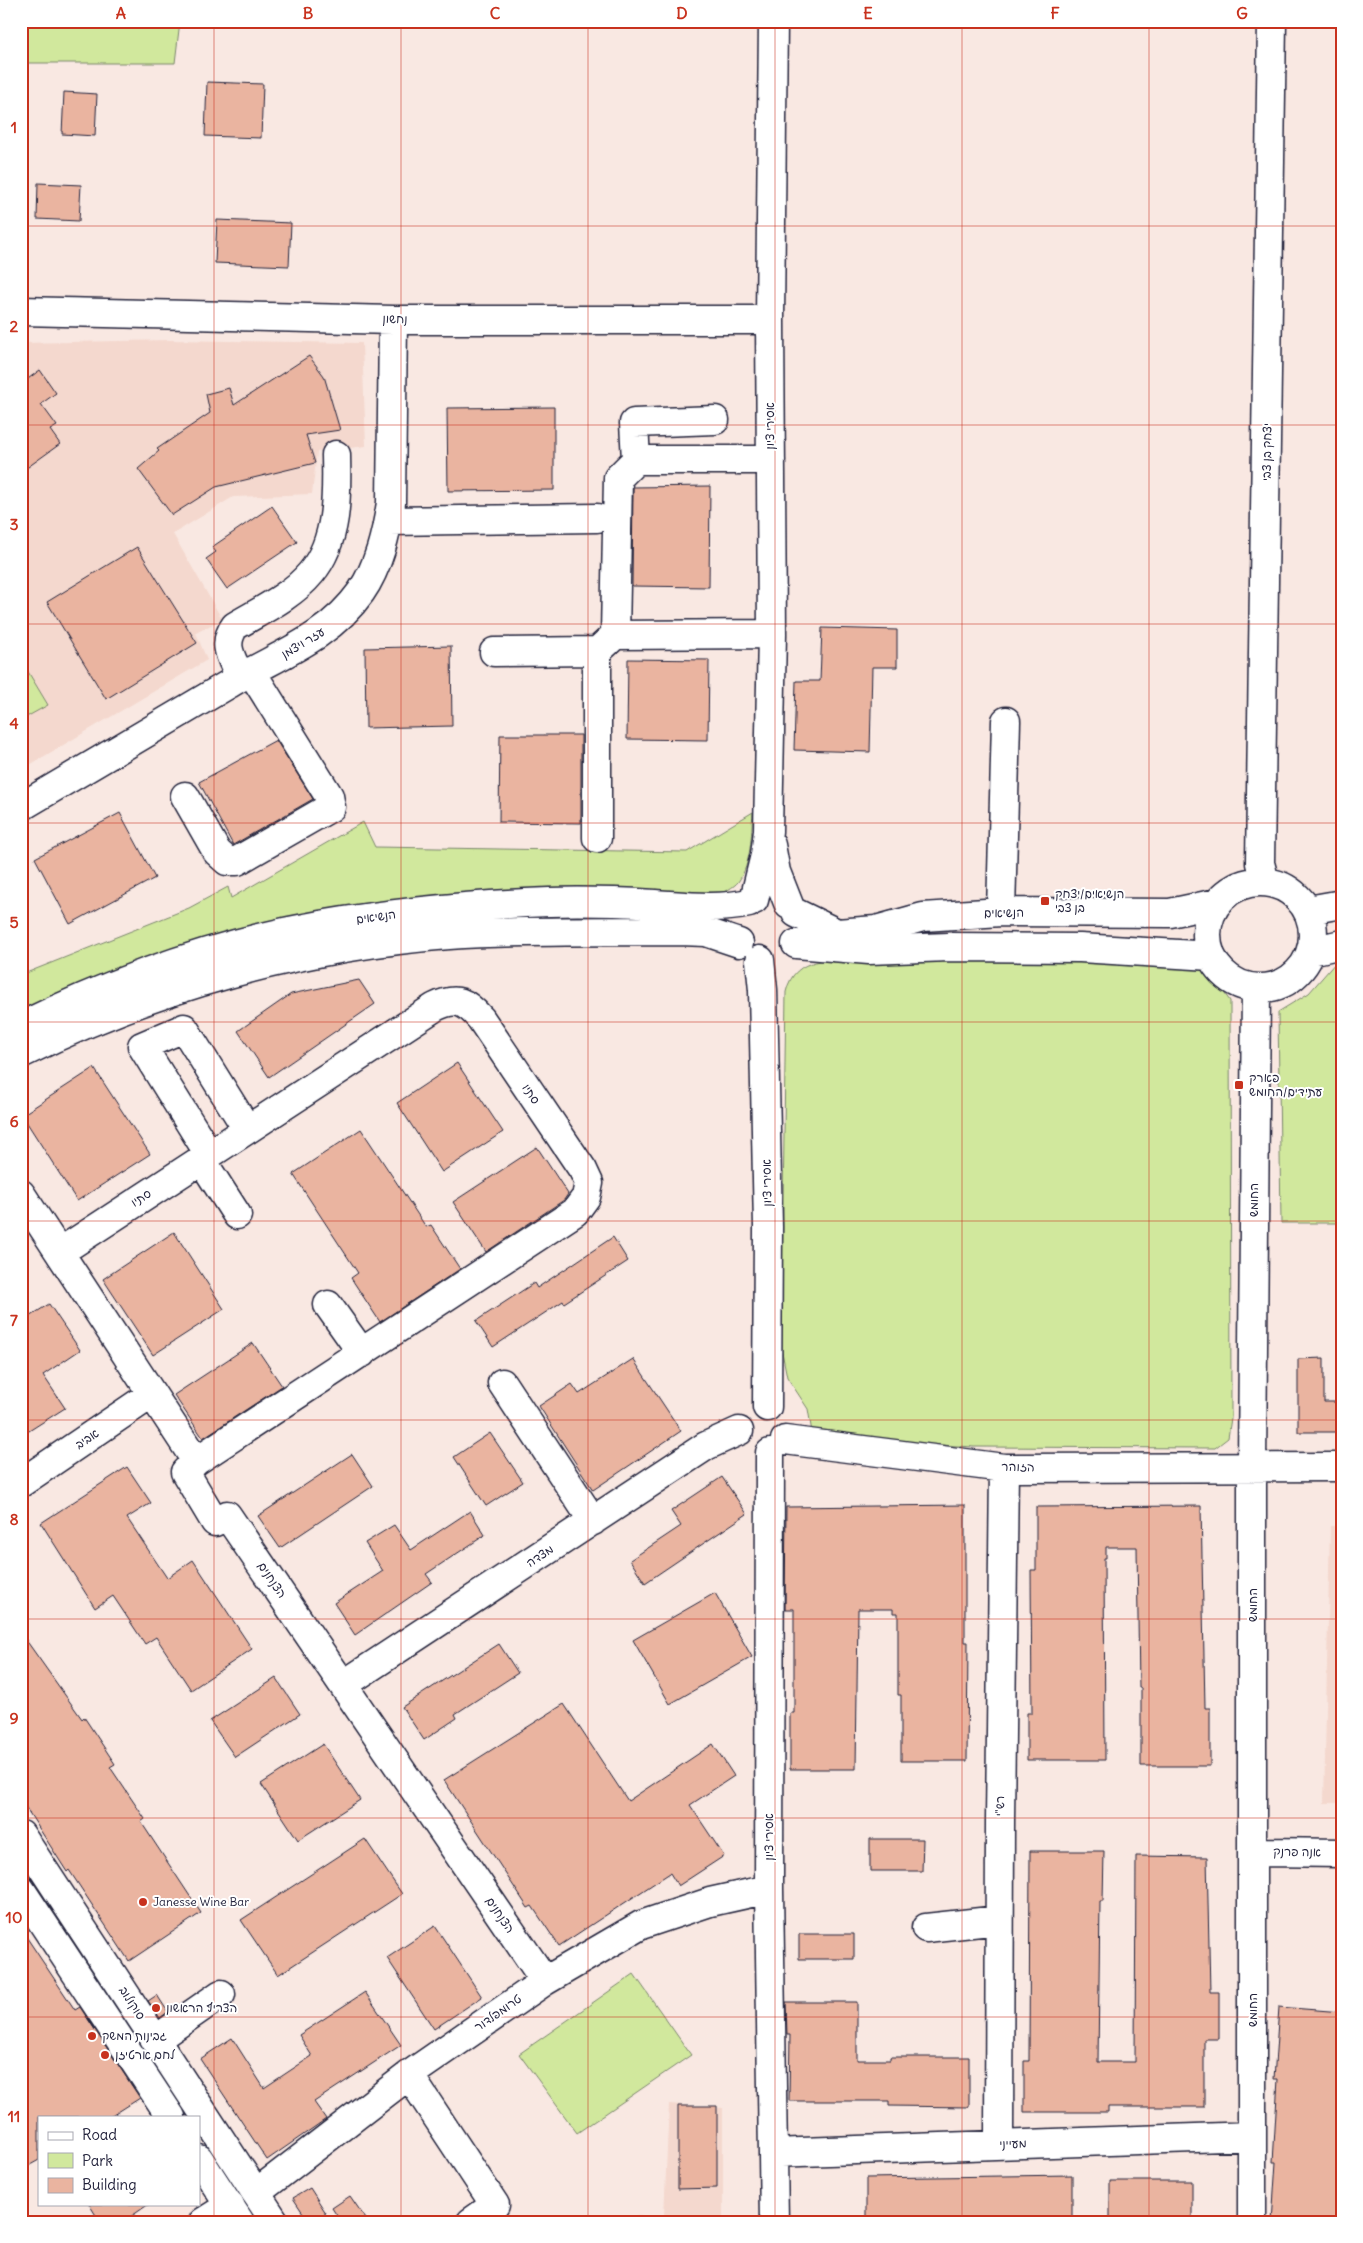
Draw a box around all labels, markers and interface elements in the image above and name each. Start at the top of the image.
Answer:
text: A [116,3,126,23]
text: B [303,3,314,23]
text: C [490,3,501,23]
text: D [676,3,688,23]
text: E [863,3,873,23]
text: F [1050,3,1060,23]
text: G [1236,3,1248,23]
text: 1 [11,117,17,137]
street label: נחשון [382,311,408,326]
text: 2 [10,316,19,336]
street label: אסירי ציון [762,402,777,450]
street label: יצחק בן צבי [1258,423,1275,481]
text: 3 [9,514,19,534]
street label: עזר ויצמן [278,624,328,662]
text: 4 [9,713,19,733]
place label: הנשיאים/יצחק בן צבי [1055,886,1124,915]
marker: הנשיאים/יצחק בן צבי [1039,895,1051,907]
street label: הנשיאים [984,905,1024,920]
street label: הנשיאים [355,906,397,927]
text: 5 [9,912,19,932]
place label: פארק עתידים/החומש [1249,1070,1322,1099]
marker: פארק עתידים/החומש [1233,1079,1245,1091]
street label: סתיו [519,1081,544,1107]
text: 6 [9,1111,19,1131]
street label: אסירי ציון [759,1159,774,1207]
street label: החומש [1246,1183,1261,1217]
street label: סתיו [128,1185,154,1210]
text: 7 [10,1310,18,1330]
street label: אביב [72,1425,102,1452]
street label: הזוהר [1001,1459,1035,1474]
text: 8 [9,1509,19,1529]
street label: מצדה [523,1541,556,1570]
street label: הצנחנים [255,1559,290,1601]
street label: החומש [1245,1588,1260,1622]
text: 9 [9,1708,19,1728]
street label: רש"י [992,1796,1007,1816]
street label: אסירי ציון [761,1813,776,1861]
street label: אנה פרנק [1273,1844,1321,1859]
place label: Janesse Wine Bar [153,1894,249,1909]
street label: הצנחנים [483,1894,518,1936]
marker: Janesse Wine Bar [137,1896,149,1908]
text: 10 [6,1907,22,1927]
street label: סוקולוב [115,1983,149,2023]
street label: טרומפלדור [471,1991,524,2034]
street label: החומש [1245,1993,1260,2027]
place label: הצריף הראשון [166,2000,237,2015]
marker: הצריף הראשון [150,2002,162,2014]
place label: גבינות המשק [102,2028,167,2044]
marker: גבינות המשק [86,2030,98,2042]
place label: לחם ארטיזן [115,2047,176,2062]
marker: לחם ארטיזן [99,2049,111,2061]
text: 11 [8,2106,20,2126]
legend [38,2116,200,2206]
text: Road [82,2125,117,2144]
street label: מעייני [999,2136,1027,2151]
text: Park [82,2151,113,2170]
text: Building [82,2175,137,2194]

